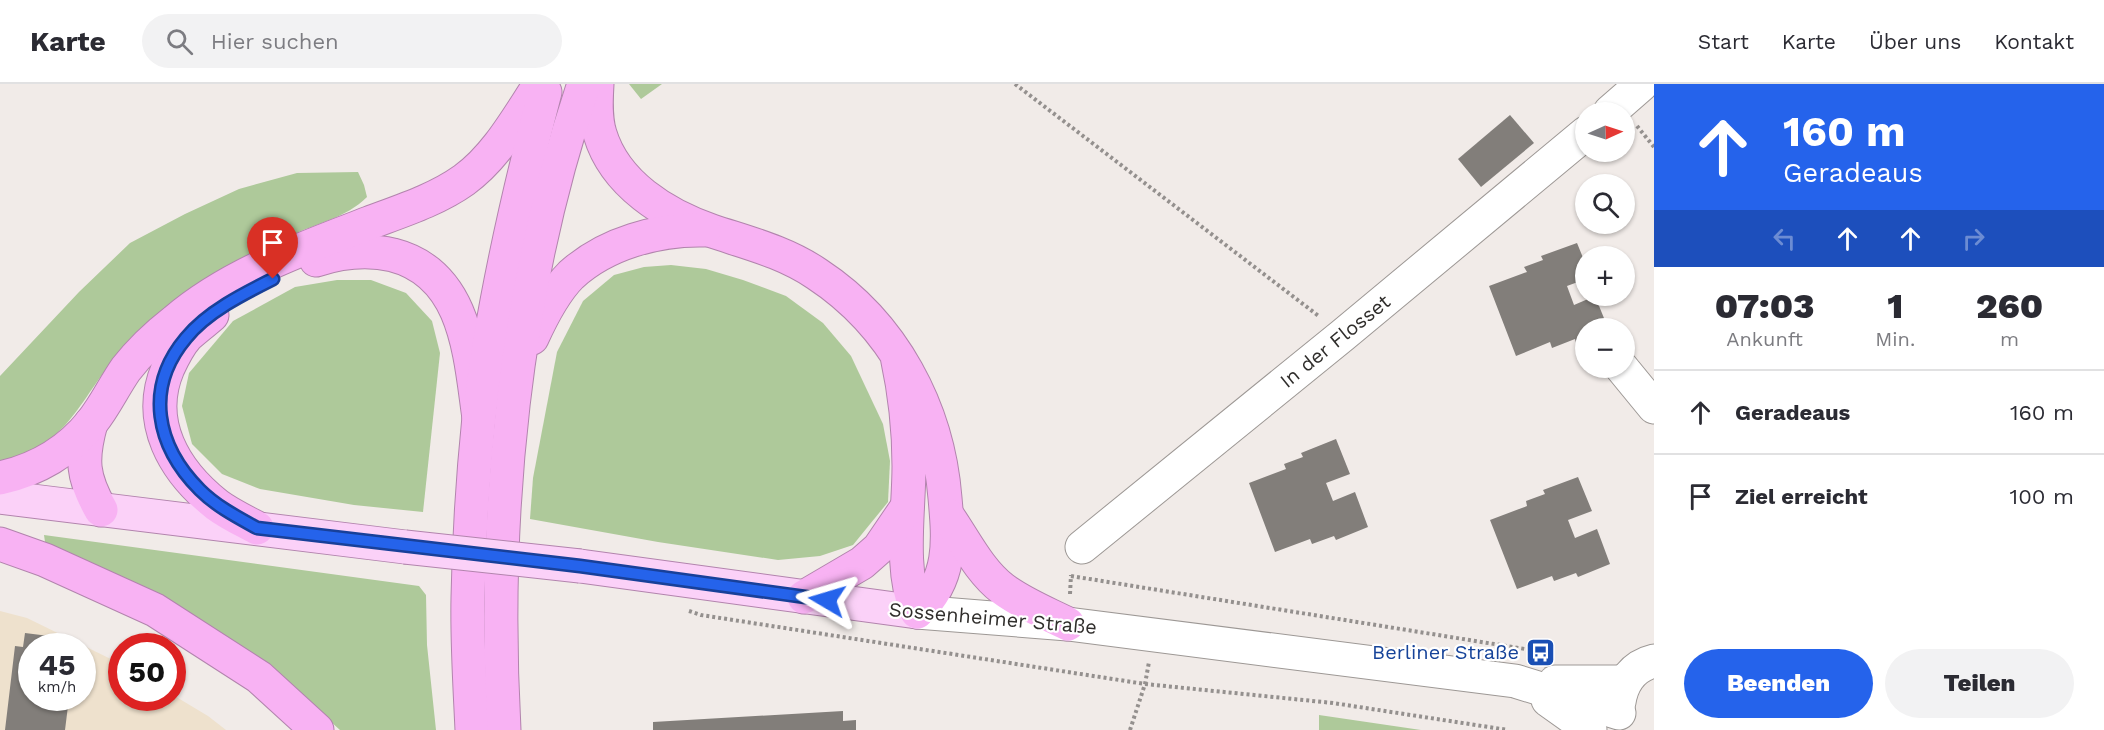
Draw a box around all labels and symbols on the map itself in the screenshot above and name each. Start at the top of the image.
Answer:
north arrow [1575,102,1635,162]
pin [247,217,298,279]
street label: In der Flosset [1275,289,1395,393]
position arrow [795,568,859,632]
street label: Sossenheimer Straße [888,597,1098,639]
speed limit sign: 50 [108,633,186,711]
bus stop icon: Berliner Straße [1524,636,1556,668]
place label: Berliner Straße [1372,640,1519,664]

